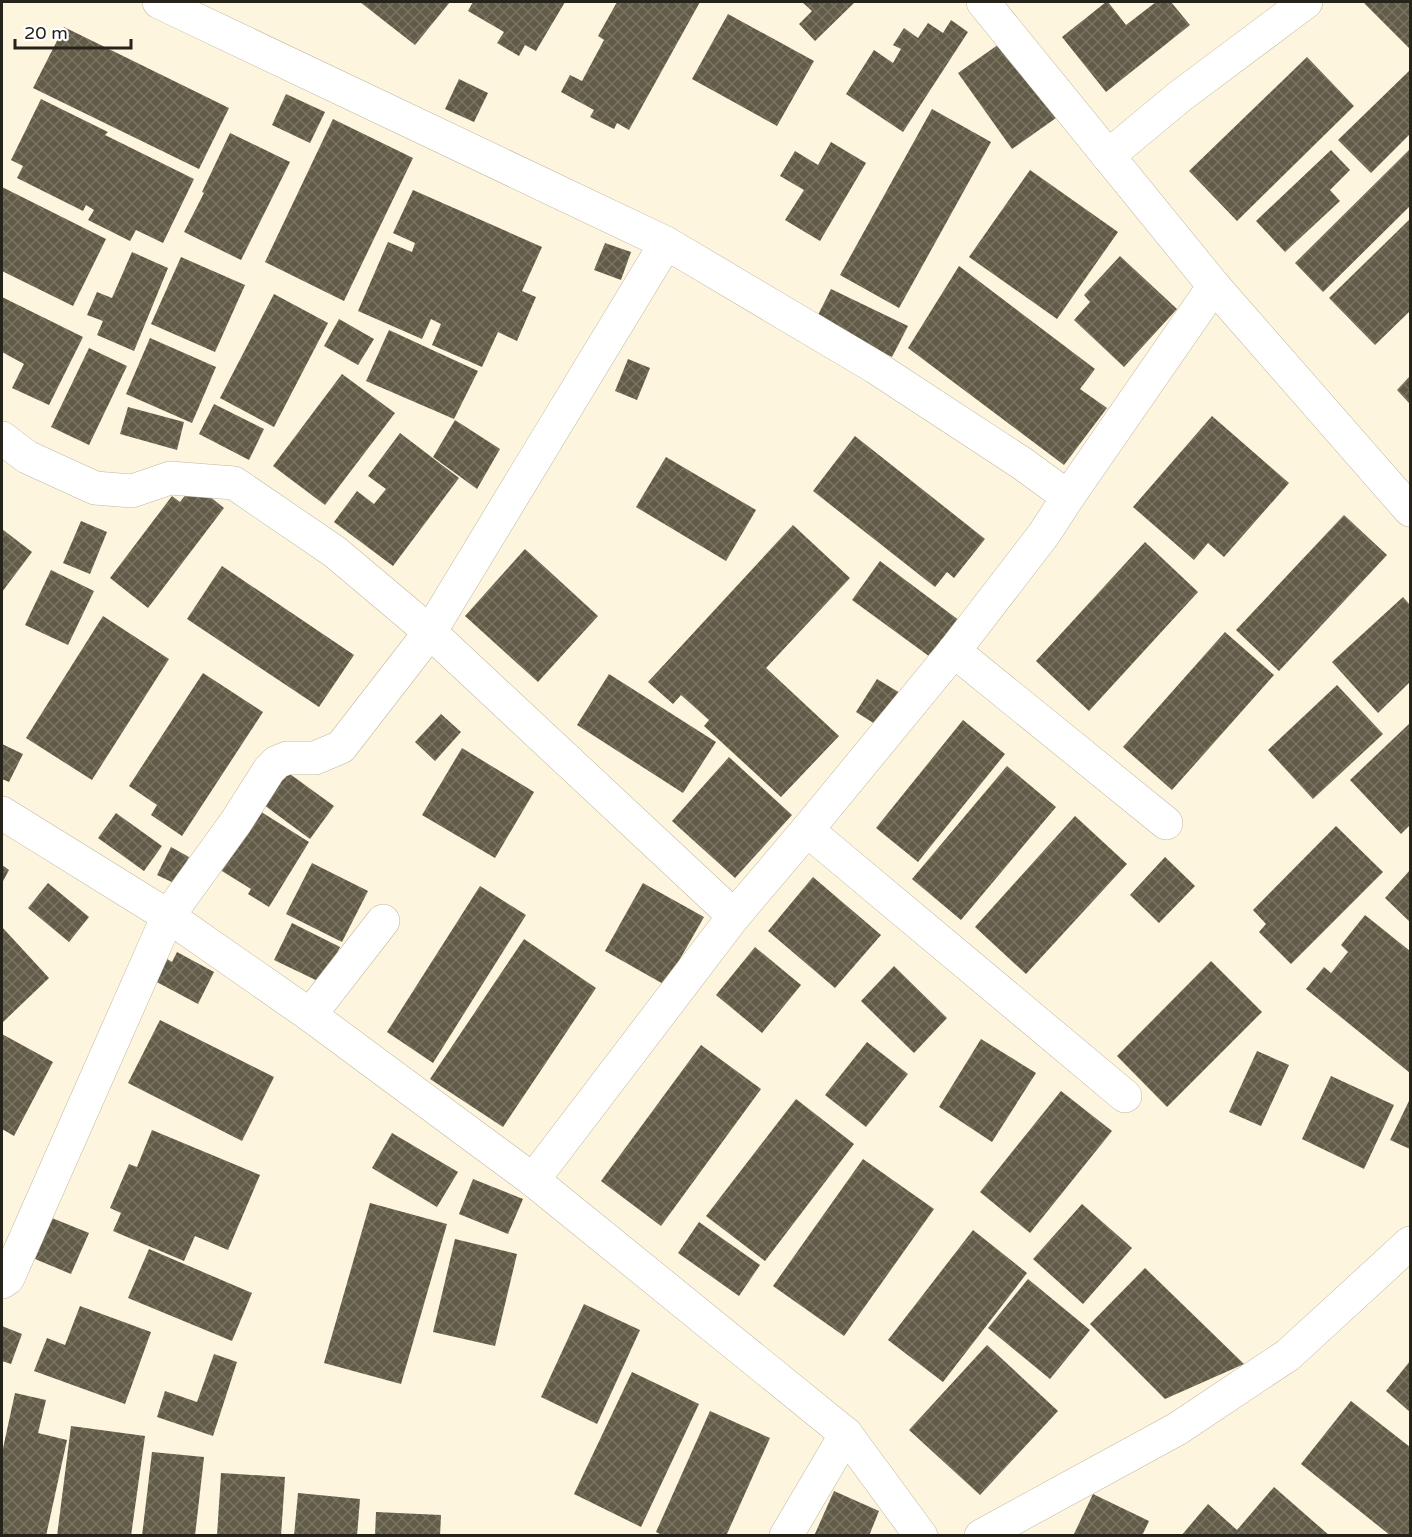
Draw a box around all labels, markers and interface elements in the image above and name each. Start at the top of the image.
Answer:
scale bar [15,12,130,50]
text: 20 m [24,22,68,44]

